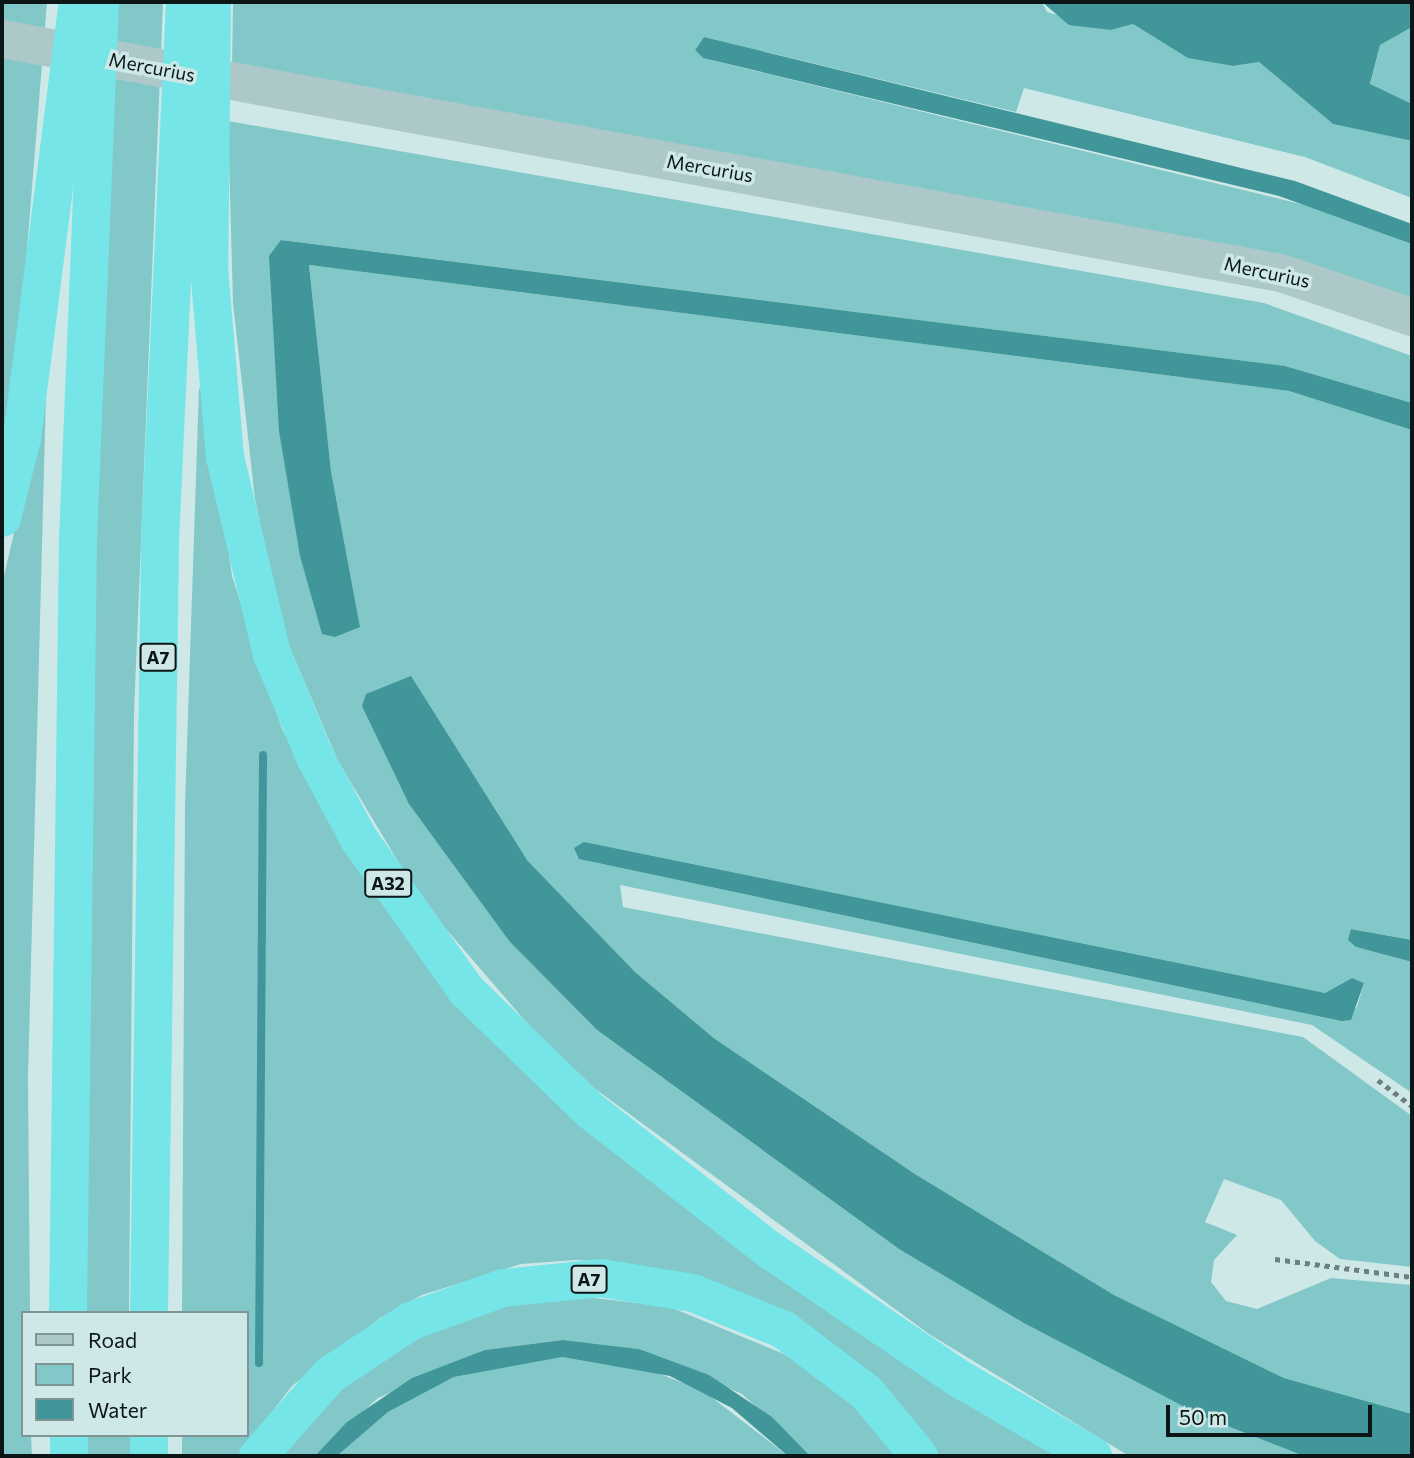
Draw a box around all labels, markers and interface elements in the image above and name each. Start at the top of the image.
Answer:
street label: Mercurius [107,47,197,87]
street label: Mercurius [665,149,755,187]
street label: Mercurius [1222,252,1312,292]
road number: A7 [139,642,177,672]
road number: A32 [364,868,412,898]
road number: A7 [570,1264,608,1294]
legend [21,1311,248,1437]
text: Road [88,1327,137,1352]
text: Park [88,1362,132,1387]
scale bar [1169,1392,1376,1436]
text: Water [88,1397,147,1422]
text: 50 m [1179,1404,1227,1429]

